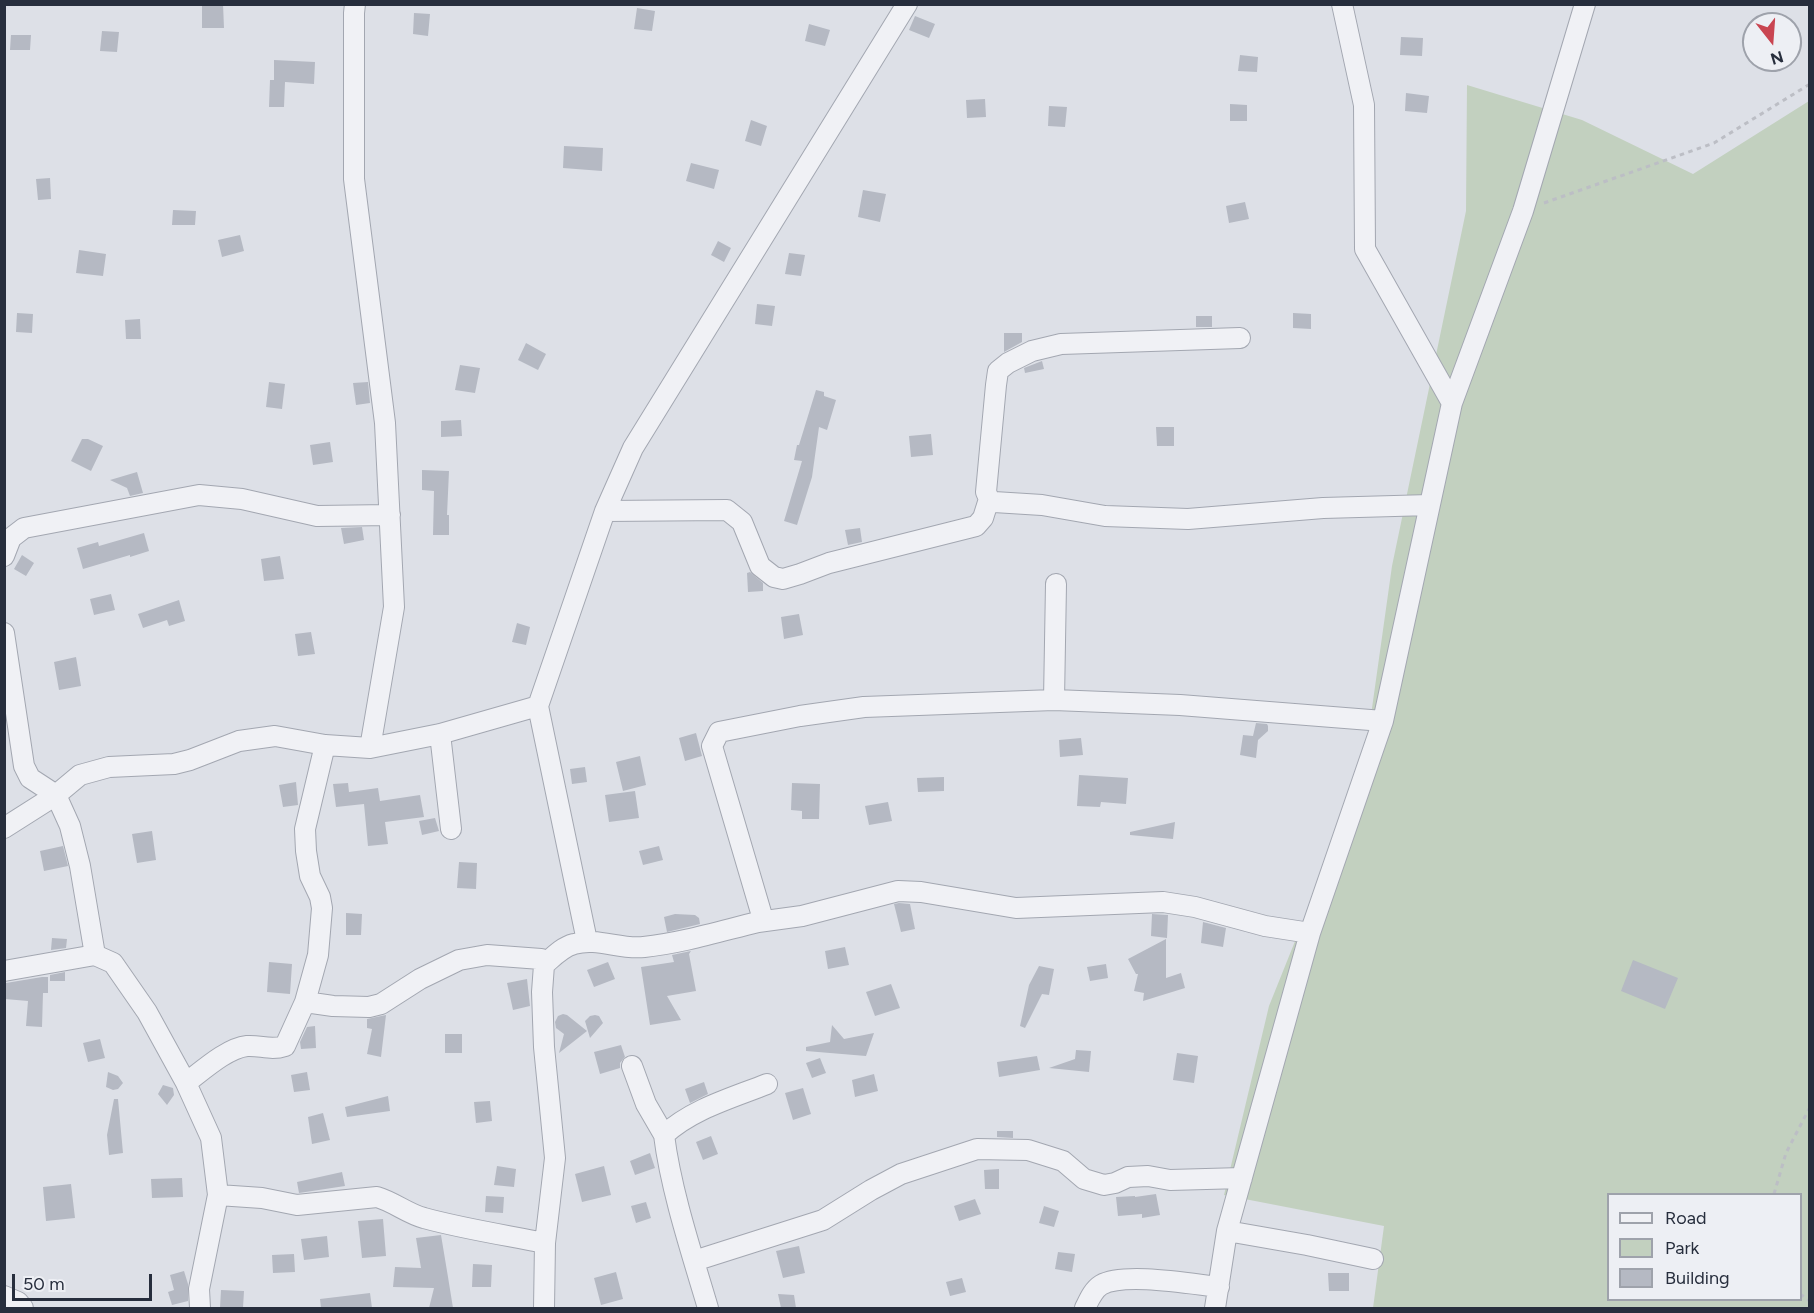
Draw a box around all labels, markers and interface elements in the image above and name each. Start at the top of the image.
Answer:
north arrow [1742,12,1802,72]
text: N [1768,47,1786,69]
legend [1607,1193,1802,1301]
text: Road [1665,1207,1706,1229]
text: Park [1665,1237,1699,1259]
scale bar [15,1262,154,1300]
text: Building [1665,1267,1730,1289]
text: 50 m [23,1273,65,1295]

